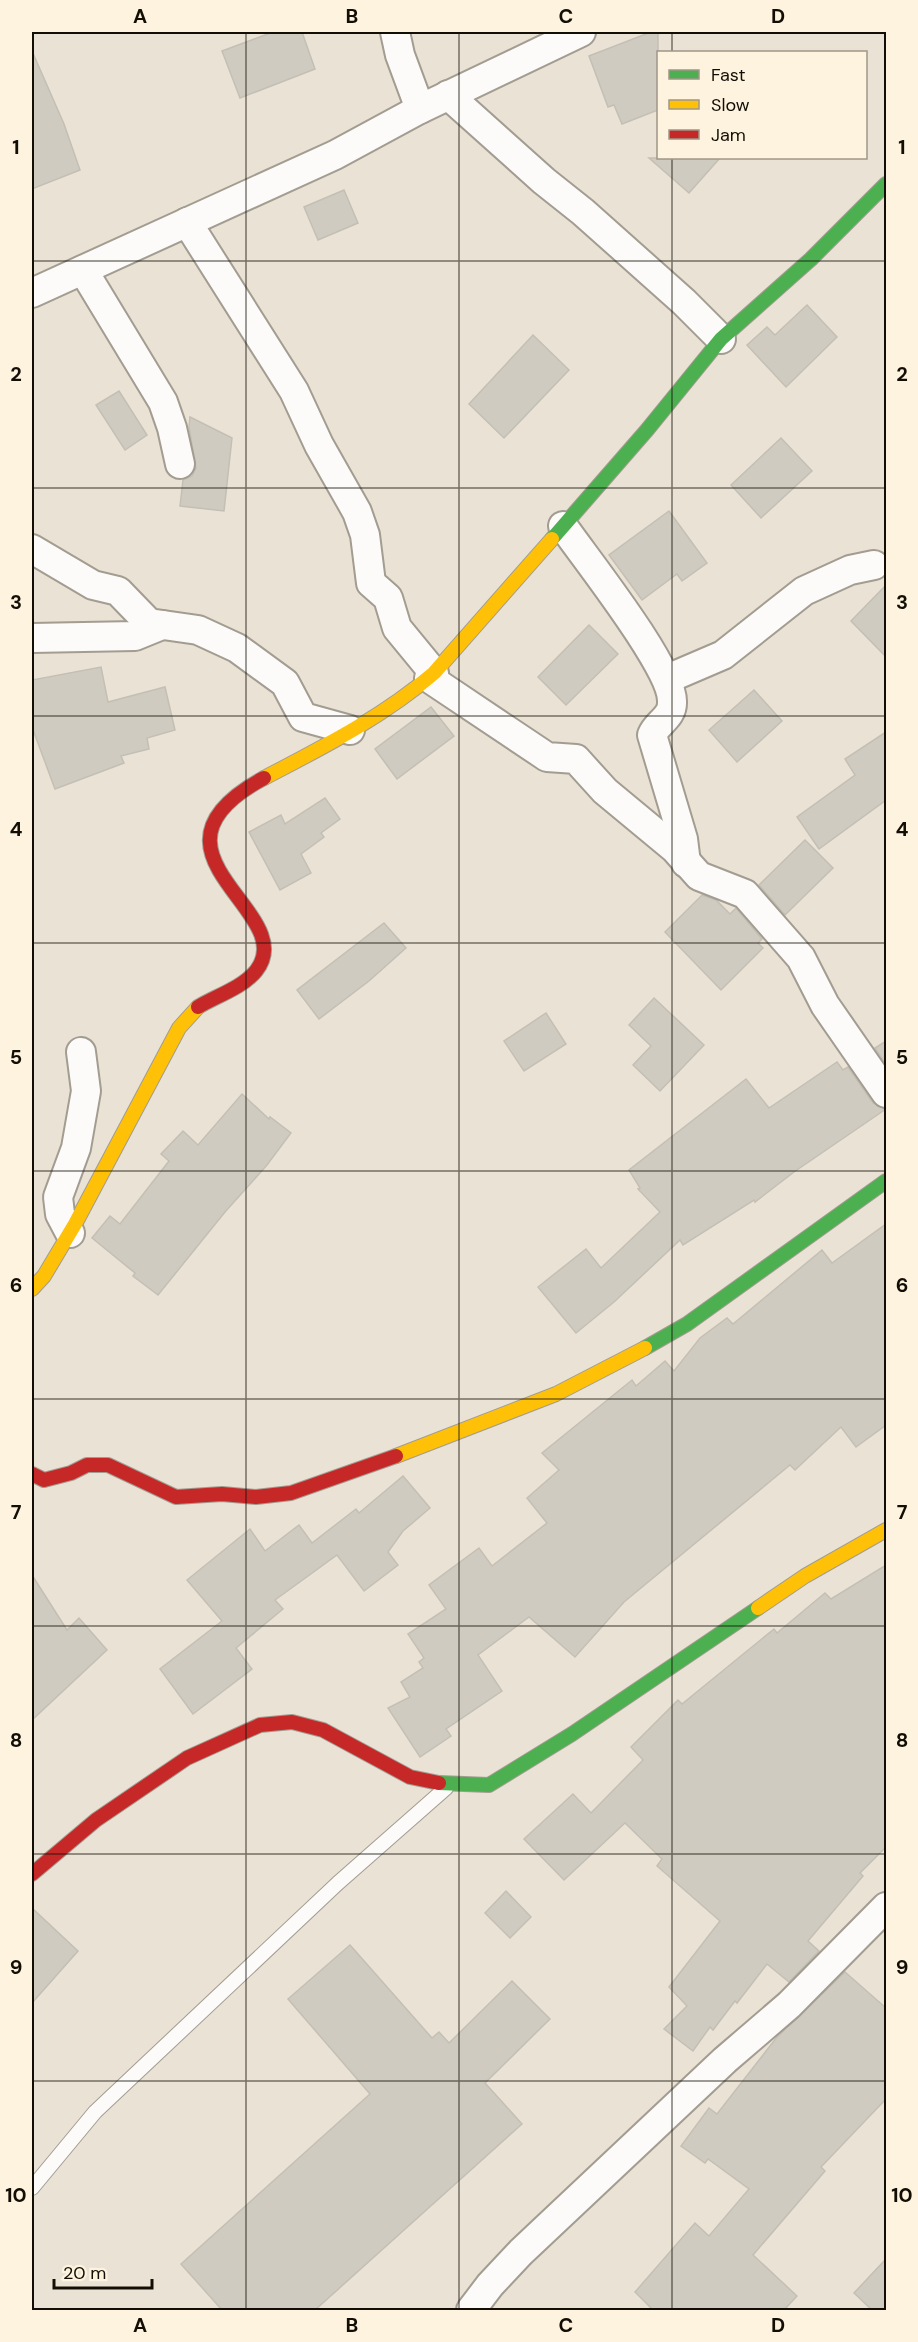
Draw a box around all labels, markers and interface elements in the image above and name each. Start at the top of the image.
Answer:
text: A [133,3,147,29]
text: B [346,3,358,29]
text: C [559,3,573,29]
text: D [771,3,785,29]
legend [657,51,867,159]
text: Fast [711,63,746,87]
text: Slow [711,93,750,117]
text: Jam [711,123,746,147]
text: 1 [12,134,20,160]
text: 1 [898,134,906,160]
text: 2 [10,361,22,387]
text: 2 [896,361,908,387]
text: 3 [10,589,22,615]
text: 3 [896,589,908,615]
text: 4 [10,816,23,842]
text: 4 [896,816,909,842]
text: 5 [10,1044,22,1070]
text: 5 [896,1044,908,1070]
text: 6 [10,1272,22,1298]
text: 6 [896,1272,908,1298]
text: 7 [11,1499,22,1525]
text: 7 [897,1499,908,1525]
text: 8 [10,1727,22,1753]
text: 8 [896,1727,908,1753]
text: 9 [10,1954,22,1980]
text: 9 [896,1954,908,1980]
text: 10 [5,2182,27,2208]
text: 10 [891,2182,913,2208]
scale bar [54,2252,152,2290]
text: 20 m [63,2261,106,2285]
text: A [133,2312,147,2338]
text: B [346,2312,358,2338]
text: C [559,2312,573,2338]
text: D [771,2312,785,2338]

